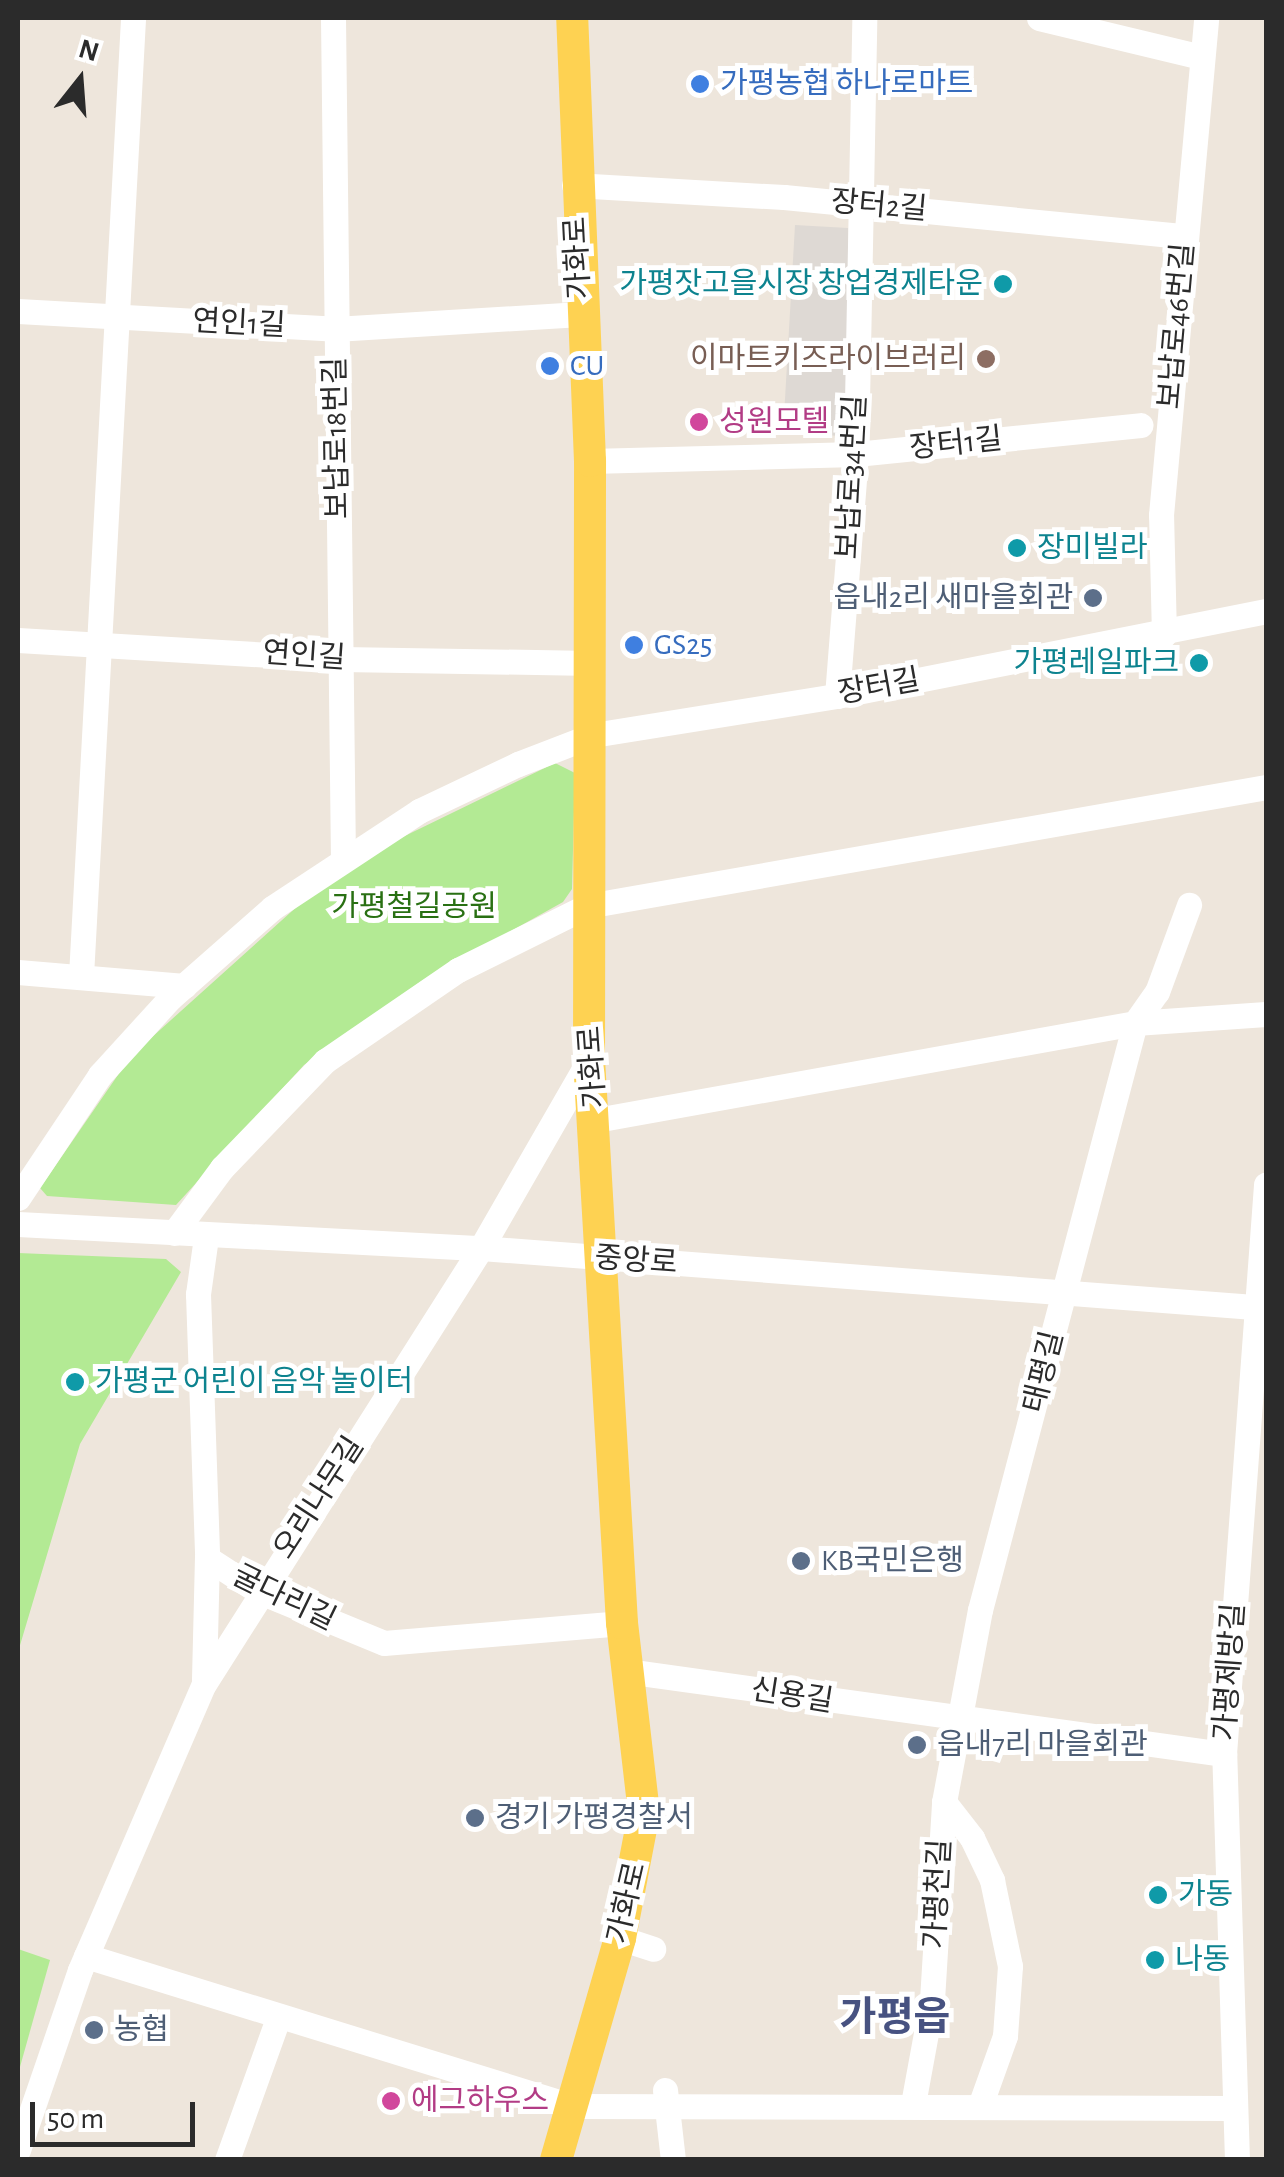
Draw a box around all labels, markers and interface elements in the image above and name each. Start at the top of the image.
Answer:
north arrow [30,30,130,130]
text: N [75,35,102,68]
place label: 가평농협 하나로마트 [720,66,973,102]
marker: 가평농협 하나로마트 [689,73,711,95]
street label: 장터2길 [829,184,929,228]
street label: 가화로 [558,216,598,300]
street label: 보납로46번길 [1152,241,1202,411]
place label: 가평잣고을시장 창업경제타운 [619,266,983,302]
marker: 가평잣고을시장 창업경제타운 [992,273,1014,295]
street label: 연인1길 [192,304,286,344]
place label: 이마트키즈라이브러리 [690,341,966,377]
place label: CU [570,348,604,384]
marker: 이마트키즈라이브러리 [975,348,997,370]
marker: CU [539,355,561,377]
street label: 보납로18번길 [318,356,356,520]
street label: 보납로34번길 [830,394,874,560]
place label: 성원모텔 [719,404,829,440]
marker: 성원모텔 [688,411,710,433]
street label: 장터1길 [908,421,1004,467]
place label: 장미빌라 [1037,530,1147,566]
marker: 장미빌라 [1006,537,1028,559]
place label: 읍내2리 새마을회관 [834,580,1073,616]
marker: 읍내2리 새마을회관 [1082,587,1104,609]
place label: GS25 [654,627,712,663]
marker: GS25 [623,634,645,656]
street label: 연인길 [261,635,347,677]
place label: 가평레일파크 [1013,645,1179,681]
marker: 가평레일파크 [1188,652,1210,674]
street label: 장터길 [835,662,923,712]
park label: 가평철길공원 [331,889,497,925]
street label: 가화로 [572,1024,614,1110]
street label: 중앙로 [593,1240,679,1282]
street label: 태평길 [1017,1327,1071,1417]
place label: 가평군 어린이 음악 놀이터 [95,1364,413,1400]
marker: 가평군 어린이 음악 놀이터 [64,1371,86,1393]
street label: 오리나무길 [266,1430,372,1566]
place label: KB국민은행 [821,1543,964,1579]
marker: KB국민은행 [790,1550,812,1572]
street label: 굴다리길 [226,1558,342,1638]
street label: 가평제방길 [1207,1602,1253,1742]
street label: 신용길 [748,1672,836,1720]
place label: 읍내7리 마을회관 [937,1727,1148,1763]
marker: 읍내7리 마을회관 [906,1734,928,1756]
place label: 경기 가평경찰서 [495,1800,693,1836]
marker: 경기 가평경찰서 [464,1807,486,1829]
street label: 가평천길 [917,1838,959,1950]
street label: 가화로 [600,1859,654,1947]
place label: 가동 [1178,1877,1233,1913]
marker: 가동 [1147,1884,1169,1906]
place label: 나동 [1175,1942,1230,1978]
marker: 나동 [1144,1949,1166,1971]
district label: 가평읍 [840,1994,950,2042]
place label: 농협 [114,2012,169,2048]
marker: 농협 [83,2019,105,2041]
scale bar [35,2082,200,2144]
place label: 에그하우스 [411,2083,549,2119]
marker: 에그하우스 [380,2090,402,2112]
text: 50 m [47,2104,104,2134]

